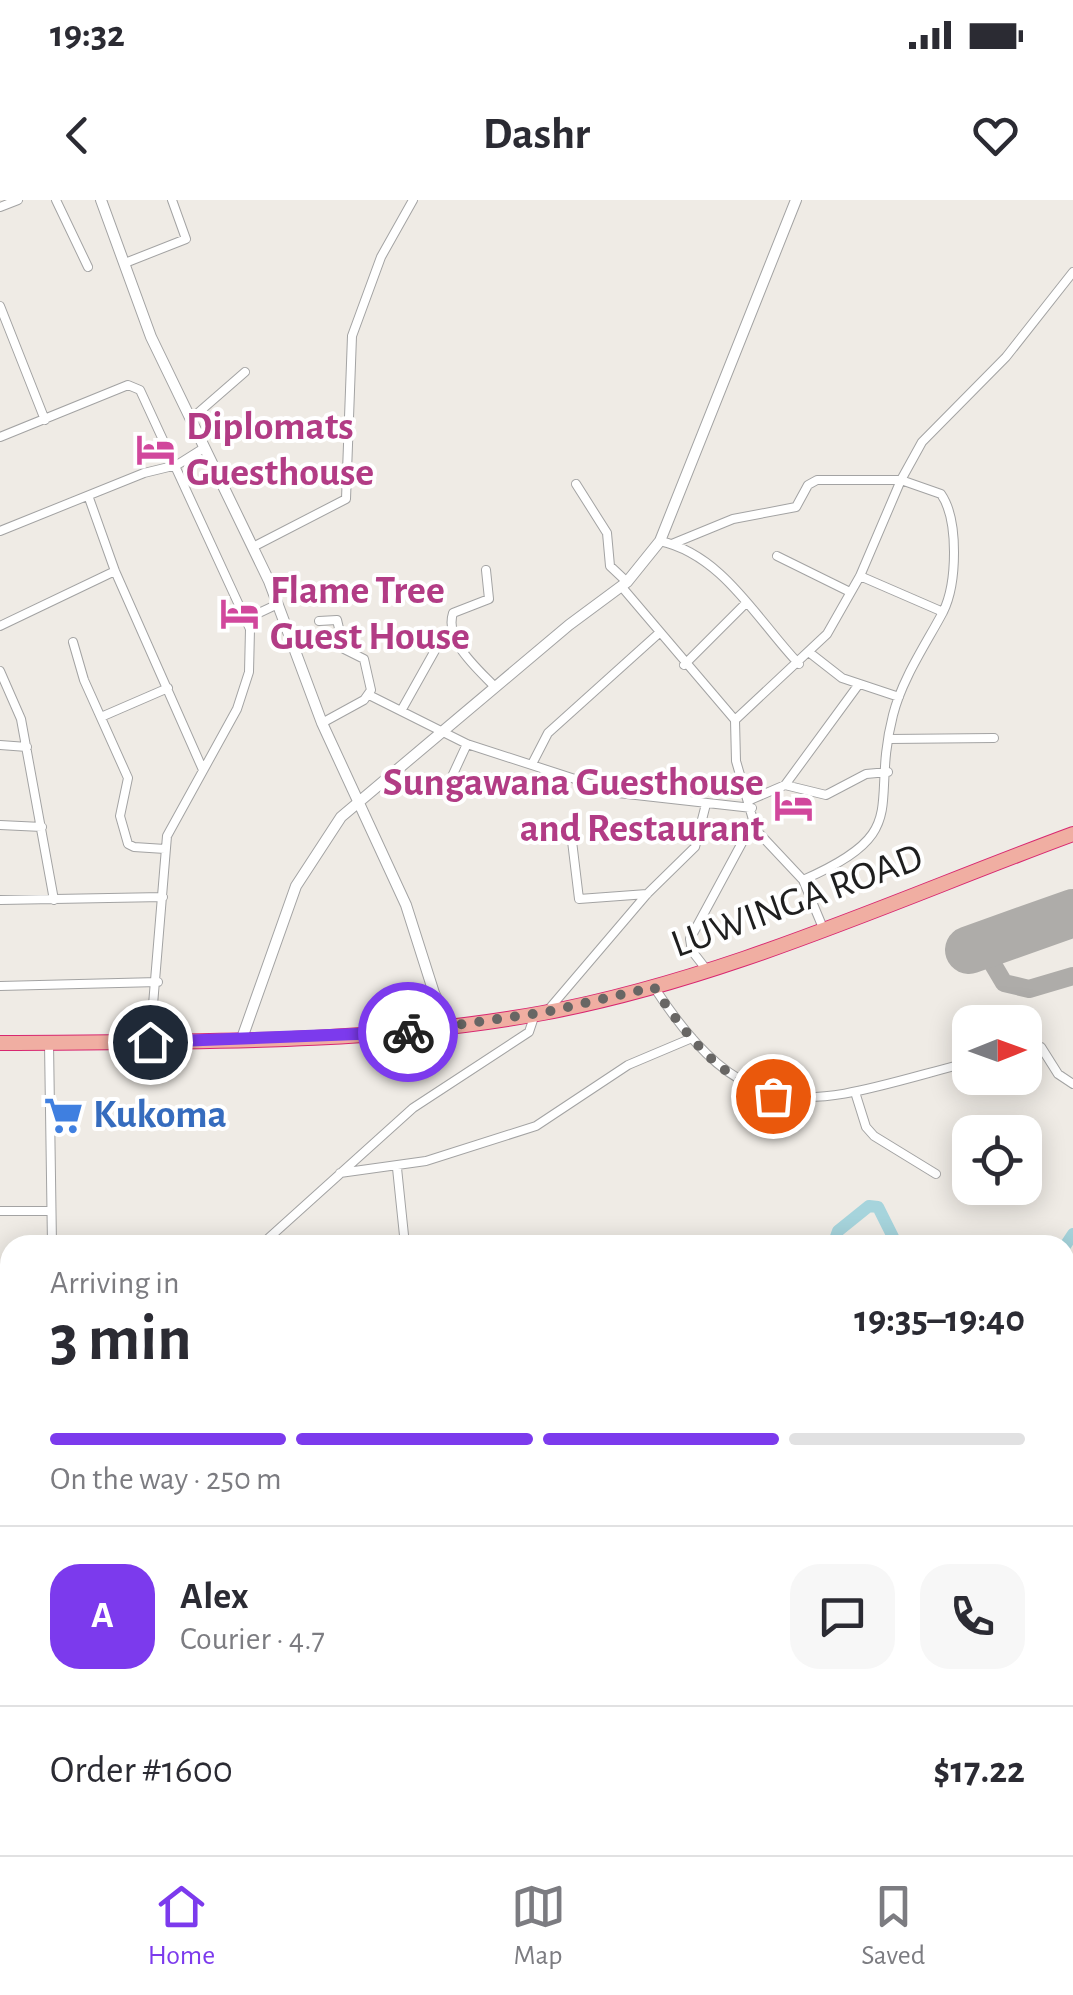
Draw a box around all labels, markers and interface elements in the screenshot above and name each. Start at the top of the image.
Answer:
text: 19:32 [50,16,125,54]
icon: back [50,108,105,163]
icon: heart [968,108,1023,163]
text: Dashr [483,112,590,157]
place label: Diplomats Guesthouse [186,407,374,493]
hotel icon: Diplomats Guesthouse [135,429,177,471]
place label: Flame Tree Guest House [270,571,470,657]
hotel icon: Flame Tree Guest House [219,593,261,635]
place label: Sungawana Guesthouse and Restaurant [383,763,764,849]
hotel icon: Sungawana Guesthouse and Restaurant [773,785,815,827]
street label: LUWINGA ROAD [666,837,928,965]
courier [358,982,458,1082]
pin [108,1000,193,1085]
icon: bike [381,1005,436,1060]
north arrow [952,1005,1042,1095]
map controls [952,1005,1042,1205]
icon: home [123,1015,178,1070]
pin [731,1054,816,1139]
icon: bag [746,1069,801,1124]
supermarket icon: Kukoma [42,1094,84,1136]
place label: Kukoma [93,1095,227,1135]
button: locate [952,1115,1042,1205]
text: Arriving in [50,1267,179,1299]
text: 19:35–19:40 [854,1301,1025,1339]
text: 3 min [50,1307,192,1372]
text: On the way · 250 m [50,1463,282,1495]
button: chat [790,1564,895,1669]
button: phone [920,1564,1025,1669]
text: Alex [180,1578,249,1616]
text: A [91,1597,114,1635]
text: Courier · 4.7 [180,1623,325,1655]
text: Order #1600 [50,1752,233,1790]
text: $17.22 [933,1752,1025,1790]
tab: Home [148,1879,215,1973]
tab: Map [511,1879,566,1973]
tab: Saved [861,1879,925,1973]

